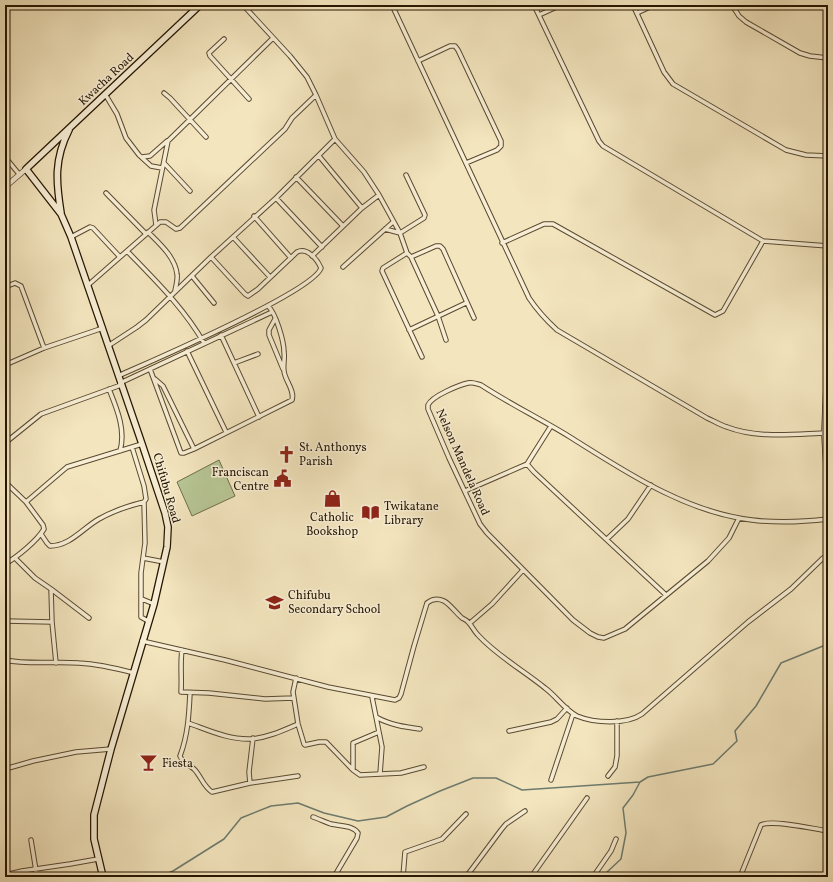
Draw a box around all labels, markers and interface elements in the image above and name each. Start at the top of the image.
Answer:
street label: Kwacha Road [76,50,138,110]
street label: Nelson Mandela Road [431,407,493,518]
place label: St. Anthonys Parish [299,440,367,470]
church icon: St. Anthonys Parish [276,444,296,464]
street label: Chifubu Road [148,451,184,525]
place label: Franciscan Centre [212,465,269,495]
public building icon: Franciscan Centre [272,469,292,489]
shop icon: Catholic Bookshop [322,488,342,508]
place label: Twikatane Library [384,499,439,529]
library icon: Twikatane Library [361,503,381,523]
place label: Catholic Bookshop [306,510,358,540]
place label: Chifubu Secondary School [288,588,381,618]
school or university icon: Chifubu Secondary School [265,592,285,612]
bar icon: Fiesta [139,753,159,773]
place label: Fiesta [162,756,193,772]

